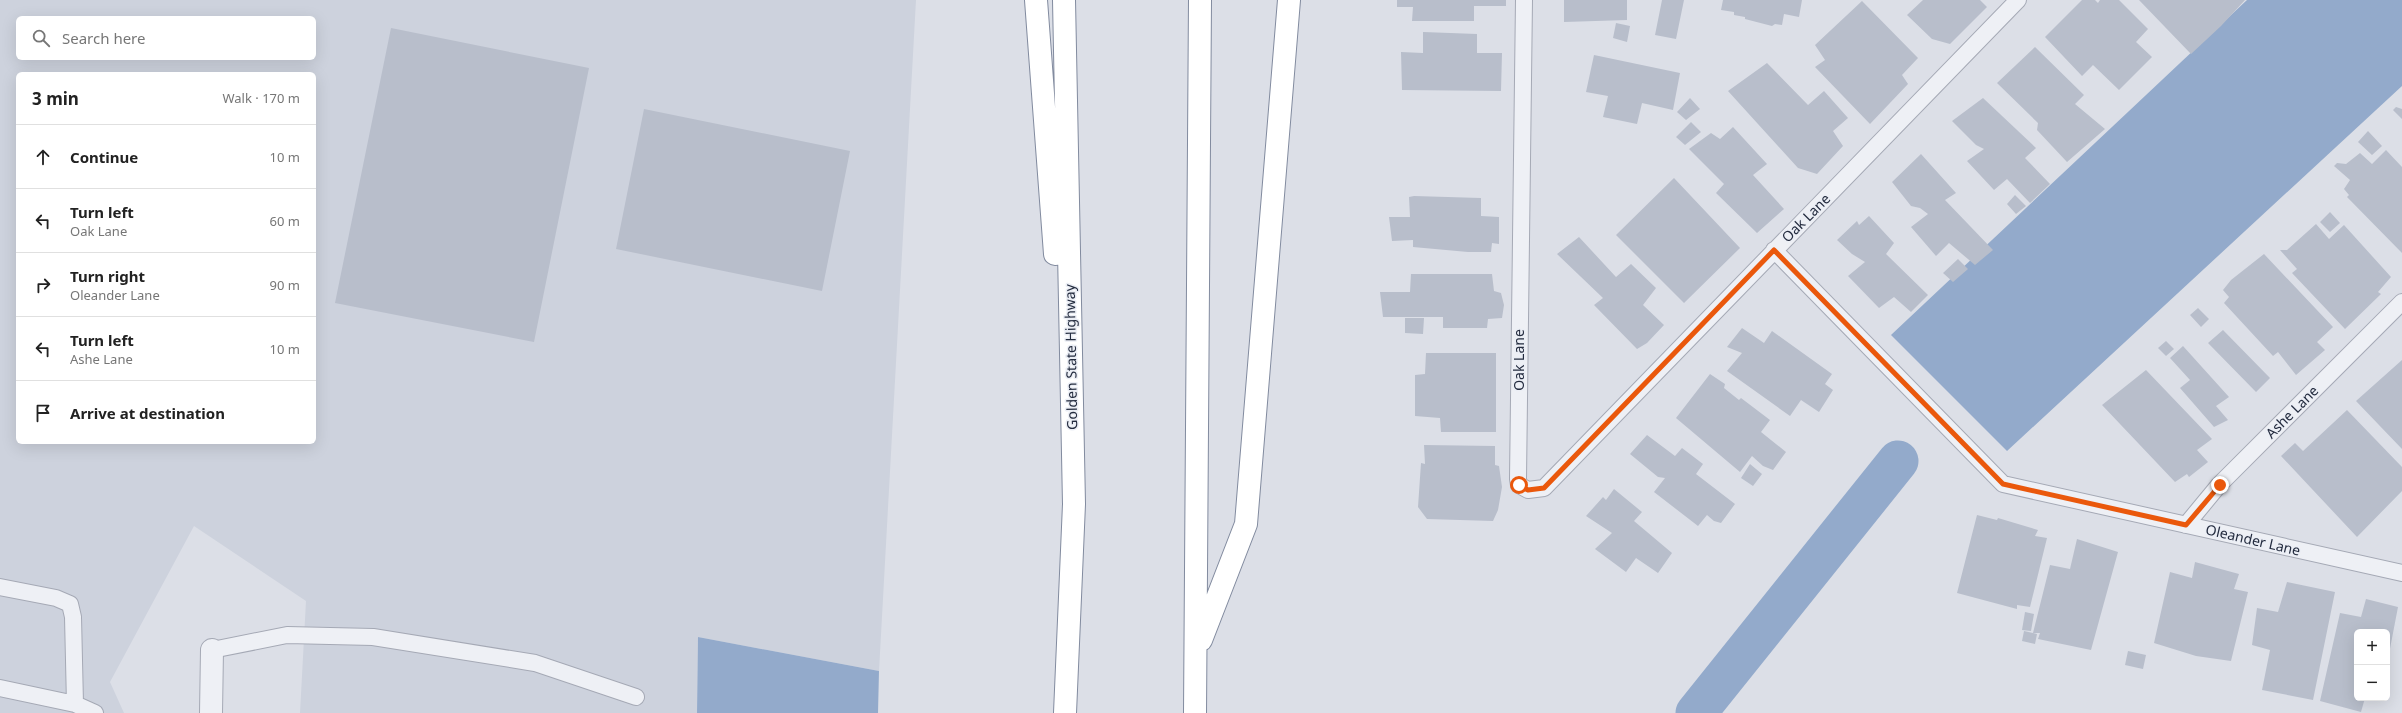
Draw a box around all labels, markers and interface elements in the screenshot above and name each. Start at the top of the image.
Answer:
search box [16,16,316,60]
icon: search [30,27,52,49]
text: Search here [62,28,145,48]
text: 3 min [32,87,79,110]
text: Walk · 170 m [222,89,300,107]
icon: ahead [32,146,54,168]
text: Continue [70,147,138,167]
text: 10 m [270,148,300,166]
street label: Oak Lane [1777,189,1834,246]
text: Turn left [70,202,134,222]
icon: left [32,210,54,232]
text: 60 m [270,212,300,230]
text: Oak Lane [70,222,127,240]
text: Turn right [70,266,145,286]
icon: right [32,274,54,296]
text: 90 m [270,276,300,294]
street label: Golden State Highway [1060,283,1081,430]
text: Oleander Lane [70,286,160,304]
street label: Oak Lane [1509,329,1528,391]
text: Turn left [70,330,134,350]
icon: left [32,338,54,360]
text: 10 m [270,340,300,358]
text: Ashe Lane [70,350,133,368]
street label: Ashe Lane [2261,381,2322,442]
icon: arrive [32,402,54,424]
text: Arrive at destination [70,403,225,423]
route start [1510,476,1528,494]
route end [2211,476,2229,494]
street label: Oleander Lane [2204,519,2302,560]
map controls [2354,629,2390,701]
button: + [2354,629,2390,665]
button: − [2354,665,2390,701]

